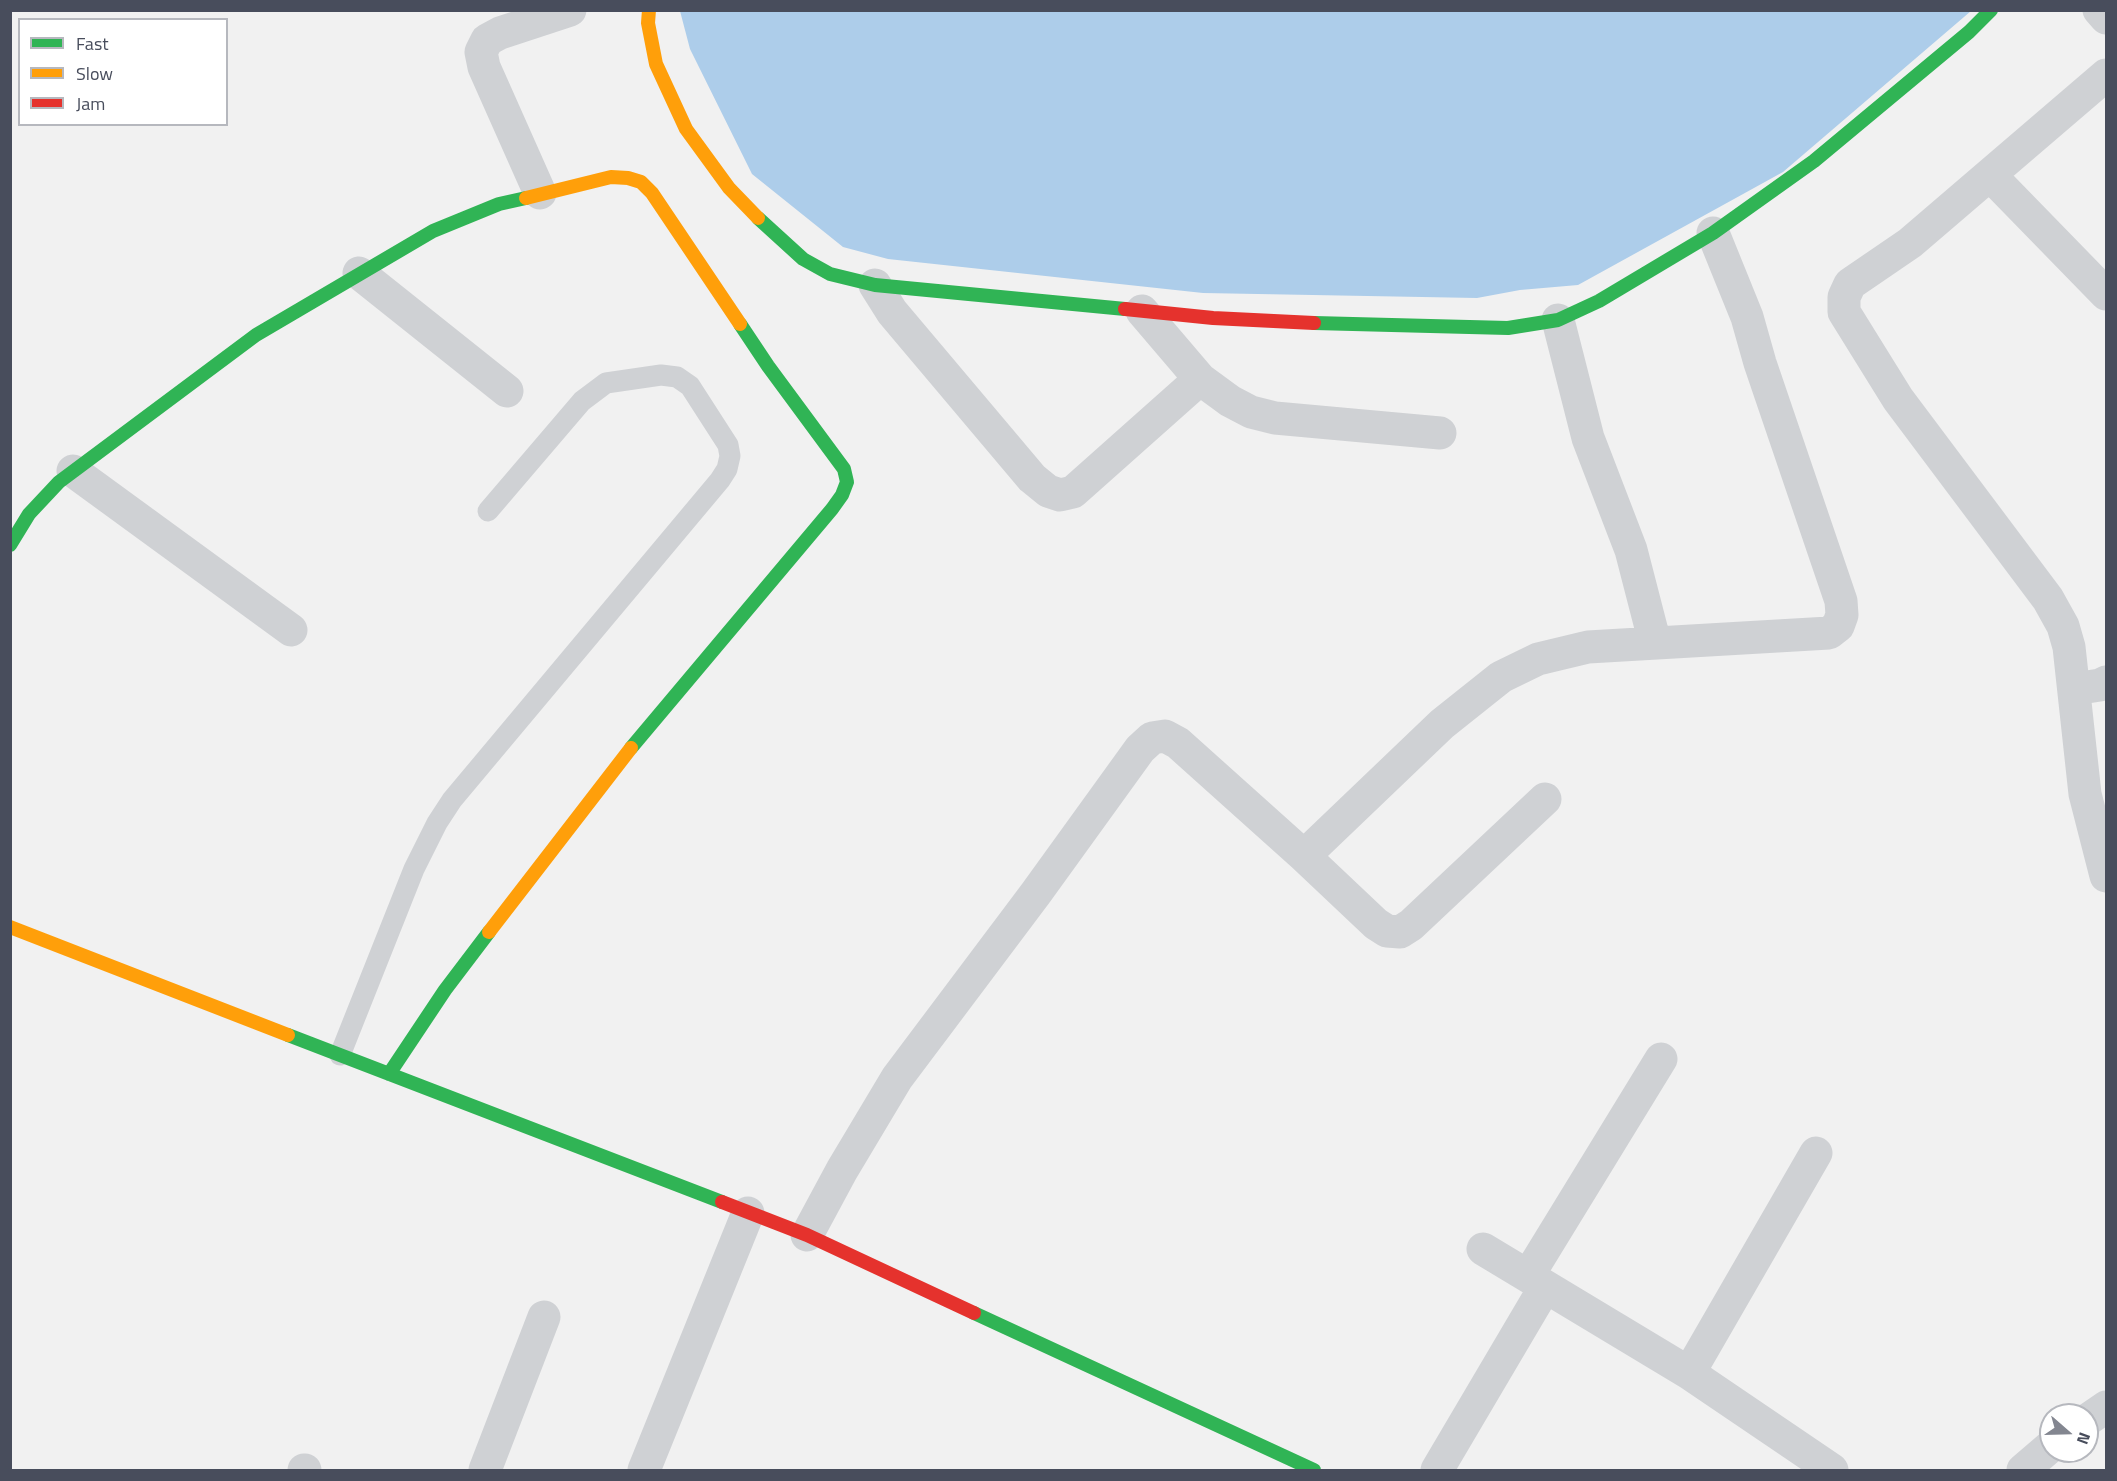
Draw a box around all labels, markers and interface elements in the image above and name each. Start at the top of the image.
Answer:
legend [18,18,228,126]
text: Fast [76,30,109,57]
text: Slow [76,60,113,87]
text: Jam [76,90,105,117]
north arrow [2039,1403,2099,1463]
text: N [2071,1429,2097,1448]

